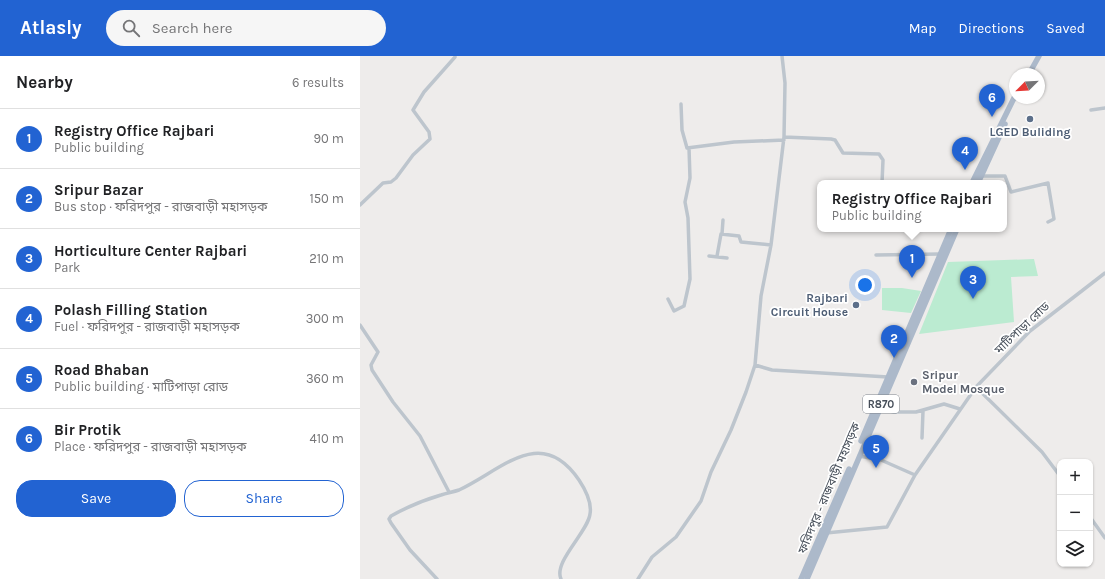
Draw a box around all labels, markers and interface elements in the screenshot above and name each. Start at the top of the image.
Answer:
search box [106,10,386,46]
text: Atlasly [20,17,82,39]
icon: search [120,17,142,39]
text: Search here [152,19,232,37]
text: Map [909,20,937,37]
text: Directions [959,20,1024,37]
text: Saved [1046,20,1085,37]
north arrow [1009,68,1045,104]
text: Nearby [16,72,73,92]
text: 6 results [292,75,344,90]
pin: 6 [979,84,1005,117]
marker: LGED Buliding [1025,114,1035,124]
text: Registry Office Rajbari [54,122,214,140]
place label: LGED Buliding [989,125,1071,139]
text: 1 [27,131,31,146]
text: 90 m [313,131,344,146]
pin: 4 [952,137,978,170]
text: Public building [54,140,144,155]
popup [817,180,1007,232]
text: Sripur Bazar [54,181,143,199]
text: Registry Office Rajbari [832,190,992,208]
text: 2 [25,191,33,206]
text: 150 m [309,191,344,206]
text: Bus stop · ফরিদপুর - রাজবাড়ী মহাসড়ক [54,199,267,214]
text: Public building [832,208,922,223]
text: Horticulture Center Rajbari [54,242,247,260]
pin: 1 [899,245,925,278]
text: 3 [25,251,33,266]
text: 210 m [309,251,344,266]
text: Park [54,260,80,275]
pin: 3 [960,266,986,299]
your location [855,275,875,295]
place label: Rajbari Circuit House [771,291,848,319]
street label: মাটিপাড়া রোড [990,298,1053,358]
marker: Rajbari Circuit House [851,300,861,310]
text: Polash Filling Station [54,301,208,319]
text: 4 [25,311,33,326]
text: 300 m [306,311,344,326]
text: Fuel · ফরিদপুর - রাজবাড়ী মহাসড়ক [54,319,240,334]
pin: 2 [881,325,907,358]
text: Road Bhaban [54,361,149,379]
place label: Sripur Model Mosque [922,368,1005,396]
text: 5 [25,371,33,386]
text: 360 m [306,371,344,386]
marker: Sripur Model Mosque [909,377,919,387]
text: Public building · মাটিপাড়া রোড [54,379,228,394]
road number: R870 [863,395,899,413]
street label: ফরিদপুর - রাজবাড়ী মহাসড়ক [794,420,864,557]
text: Bir Protik [54,421,121,439]
text: 6 [25,431,33,446]
text: 410 m [309,431,344,446]
pin: 5 [863,435,889,468]
text: Place · ফরিদপুর - রাজবাড়ী মহাসড়ক [54,439,246,454]
map controls [1057,459,1093,567]
button: + [1057,459,1093,495]
button: Save [16,480,176,517]
button: Share [184,480,344,517]
button: − [1057,495,1093,531]
button: layers [1057,531,1093,567]

